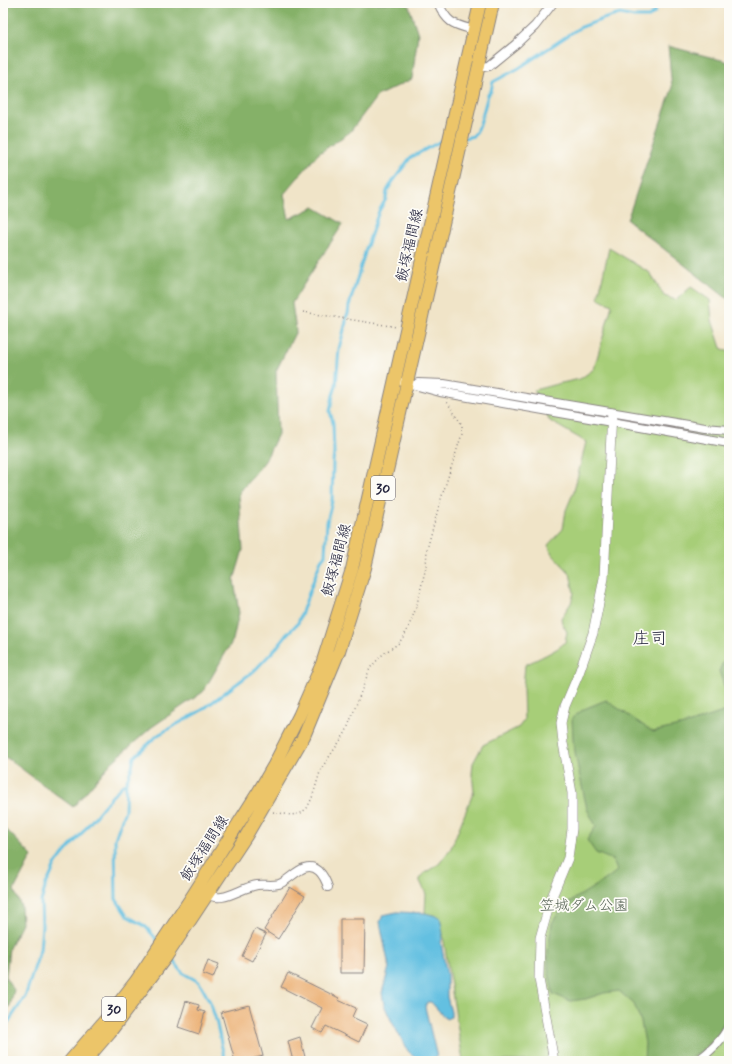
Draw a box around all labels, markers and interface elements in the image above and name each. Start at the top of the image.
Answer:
street label: 飯塚福間線 [392,206,428,284]
road number: 30 [371,476,395,500]
street label: 飯塚福間線 [318,521,356,599]
district label: 庄司 [633,628,667,650]
street label: 飯塚福間線 [176,812,234,885]
park label: 笠城ダム公園 [540,896,628,916]
road number: 30 [102,997,126,1021]

